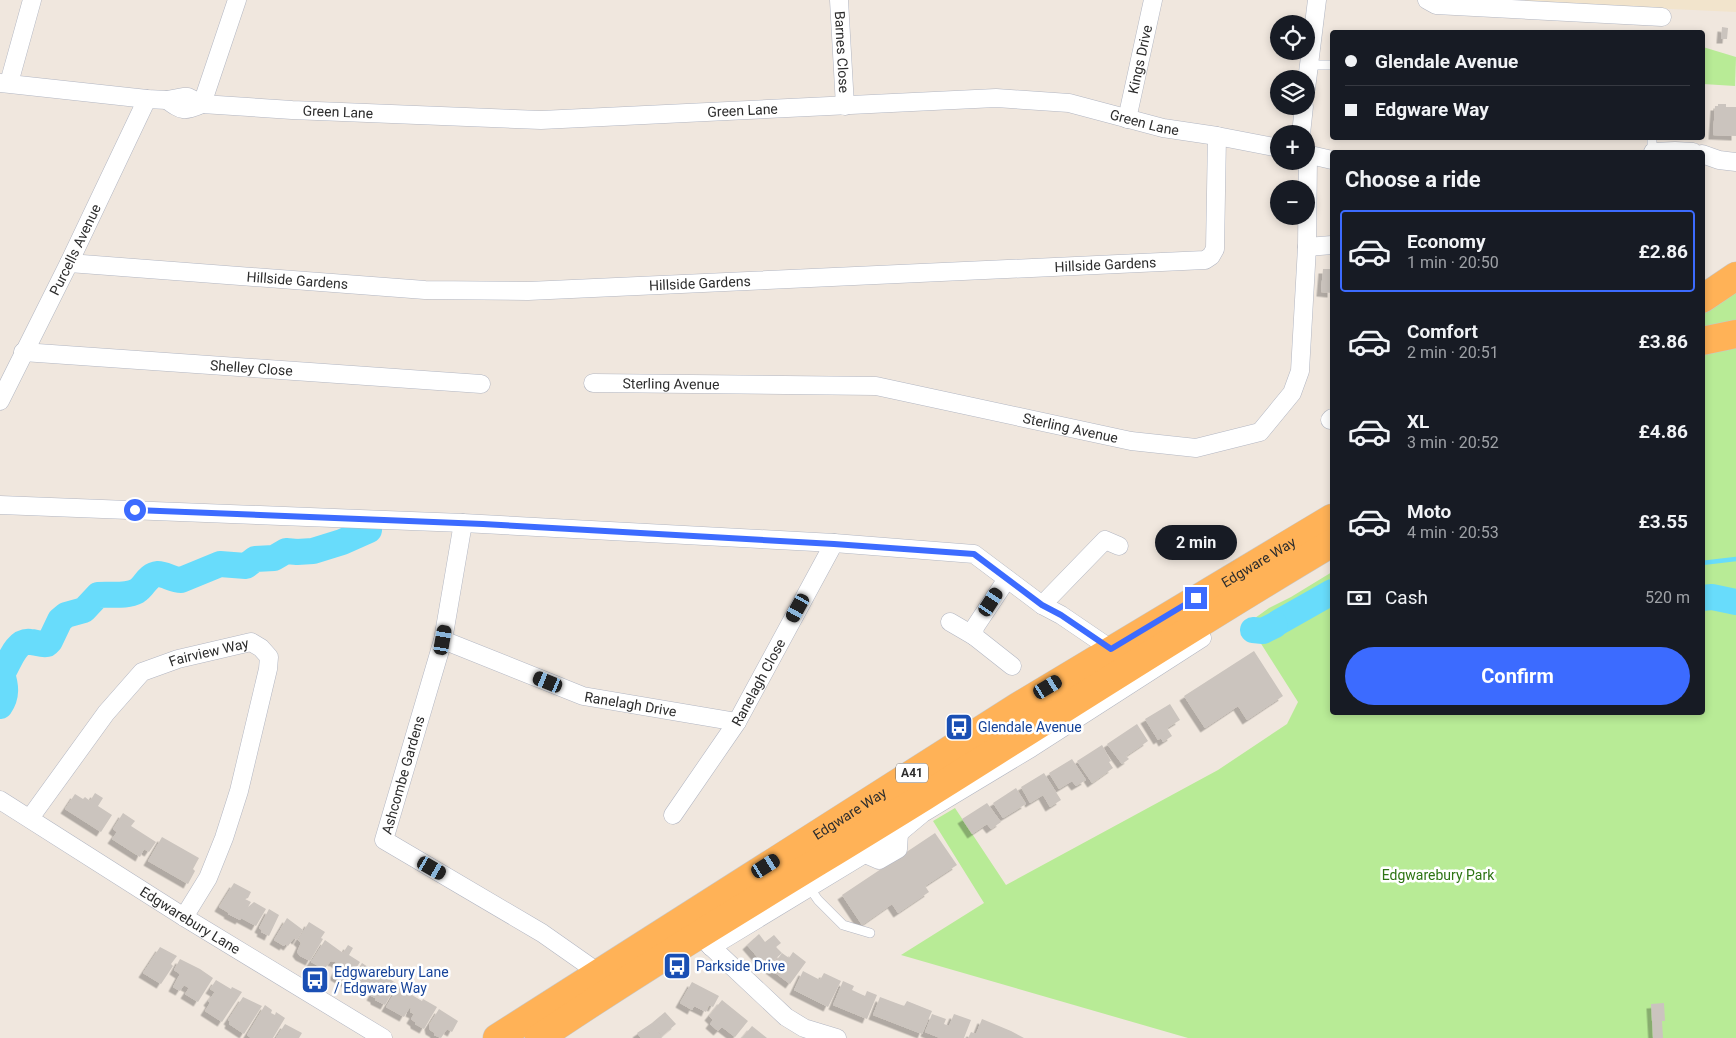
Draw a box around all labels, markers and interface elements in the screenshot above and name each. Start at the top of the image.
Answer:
street label: Barnes Close [832,10,852,93]
map controls [1270,15,1315,225]
button: locate [1270,15,1315,60]
street label: Kings Drive [1125,23,1155,95]
text: Glendale Avenue [1375,50,1518,73]
button: layers [1270,70,1315,115]
text: Edgware Way [1375,98,1489,121]
street label: Green Lane [707,101,778,120]
street label: Green Lane [302,102,374,121]
street label: Green Lane [1108,106,1180,138]
button: + [1270,125,1315,170]
text: Choose a ride [1345,167,1481,192]
button: − [1270,180,1315,225]
street label: Purcells Avenue [46,201,104,298]
icon: car [1347,229,1392,274]
text: Economy [1407,230,1486,253]
text: £2.86 [1638,240,1688,263]
text: 1 min · 20:50 [1407,253,1499,272]
street label: Hillside Gardens [1054,254,1157,275]
street label: Hillside Gardens [246,268,349,292]
street label: Hillside Gardens [649,273,751,293]
icon: car [1347,319,1392,364]
text: Comfort [1407,320,1478,343]
text: £3.86 [1638,330,1688,353]
text: 2 min · 20:51 [1407,343,1499,362]
street label: Shelley Close [210,357,293,379]
street label: Sterling Avenue [622,375,719,392]
icon: car [1347,409,1392,454]
street label: Sterling Avenue [1021,410,1120,446]
text: XL [1407,410,1429,433]
text: £4.86 [1638,420,1688,443]
text: 3 min · 20:52 [1407,433,1499,452]
route start [124,499,146,521]
icon: car [1347,499,1392,544]
text: Moto [1407,500,1451,523]
text: £3.55 [1638,510,1688,533]
text: 4 min · 20:53 [1407,523,1499,542]
callout: 2 min [1155,526,1237,560]
text: 2 min [1176,533,1216,552]
street label: Edgware Way [1218,534,1299,591]
icon: cash [1345,584,1373,612]
car [976,585,1005,619]
text: Cash [1385,586,1428,609]
route end [1185,587,1207,609]
text: 520 m [1645,588,1690,607]
car [784,591,811,625]
car [433,624,452,656]
street label: Fairview Way [167,635,251,670]
street label: Ranelagh Close [728,636,789,729]
button: Confirm [1345,647,1690,705]
car [531,669,564,695]
car [1031,673,1064,701]
street label: Ranelagh Drive [583,688,678,720]
bus stop icon: Glendale Avenue [944,712,974,742]
street label: Ashcombe Gardens [378,714,428,836]
place label: Glendale Avenue [978,719,1082,735]
road number: A41 [896,764,928,782]
street label: Edgware Way [810,784,890,843]
car [749,852,782,880]
car [415,854,448,882]
park label: Edgwarebury Park [1382,867,1495,883]
street label: Edgwarebury Lane [137,883,243,957]
bus stop icon: Parkside Drive [662,951,692,981]
place label: Parkside Drive [696,958,785,974]
place label: Edgwarebury Lane / Edgware Way [334,964,449,996]
bus stop icon: Edgwarebury Lane / Edgware Way [300,965,330,995]

